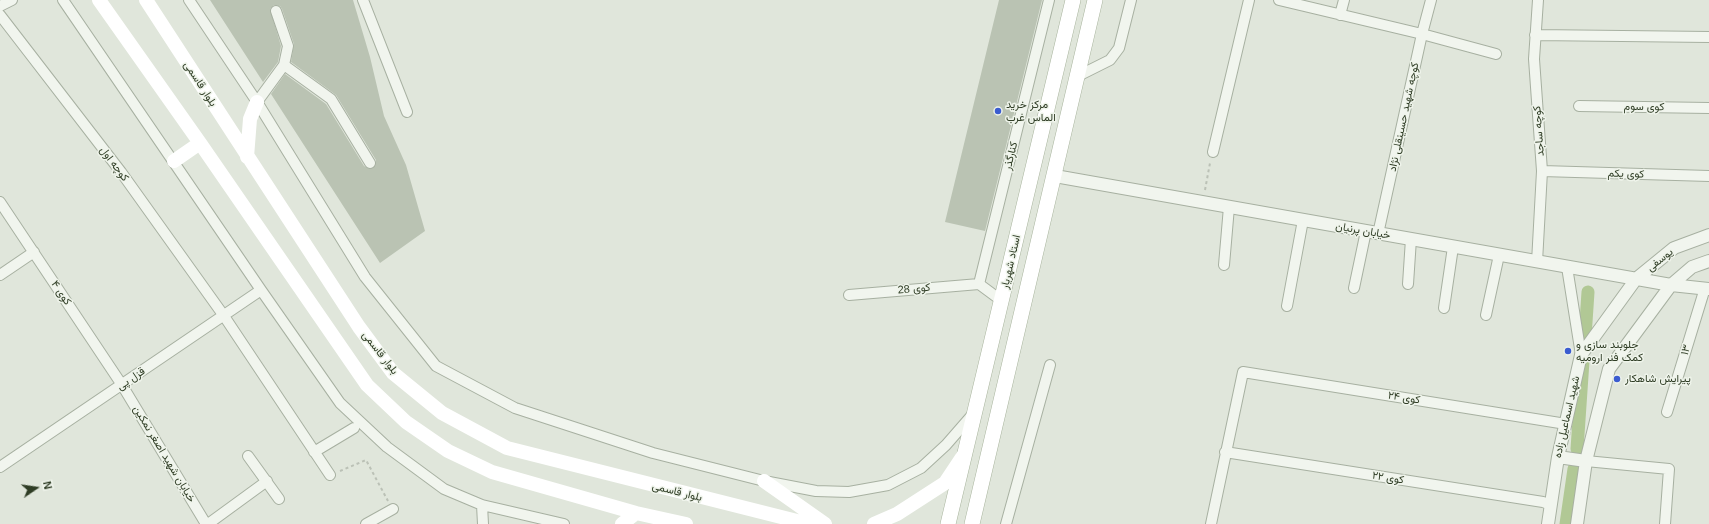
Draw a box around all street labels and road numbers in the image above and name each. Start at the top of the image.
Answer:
street label: بلوار قاسمی [181,59,219,109]
street label: کوچه شهید حسینقلی نژاد [1386,61,1422,173]
street label: کوی سوم [1624,100,1664,114]
street label: کوچه ساجد [1531,105,1547,157]
street label: کنارگذر [1001,140,1021,172]
street label: کوچه اول [97,144,131,184]
street label: کوی یکم [1607,167,1645,181]
street label: خیابان پرنیان [1334,220,1392,242]
street label: استاد شهریار [998,234,1024,290]
street label: یوسفی [1644,245,1676,275]
street label: کوی ۴ [48,278,74,308]
street label: کوی 28 [897,281,931,297]
street label: بلوار قاسمی [359,329,401,377]
street label: ۱۳ [1678,343,1694,357]
street label: قزل پی [114,365,148,393]
street label: شهید اسماعیل زاده [1551,375,1583,459]
street label: کوی ۲۴ [1387,389,1421,407]
street label: خیابان شهید اصغر نمکین [130,403,198,505]
street label: کوی ۲۲ [1371,469,1405,487]
street label: بلوار قاسمی [651,479,703,505]

